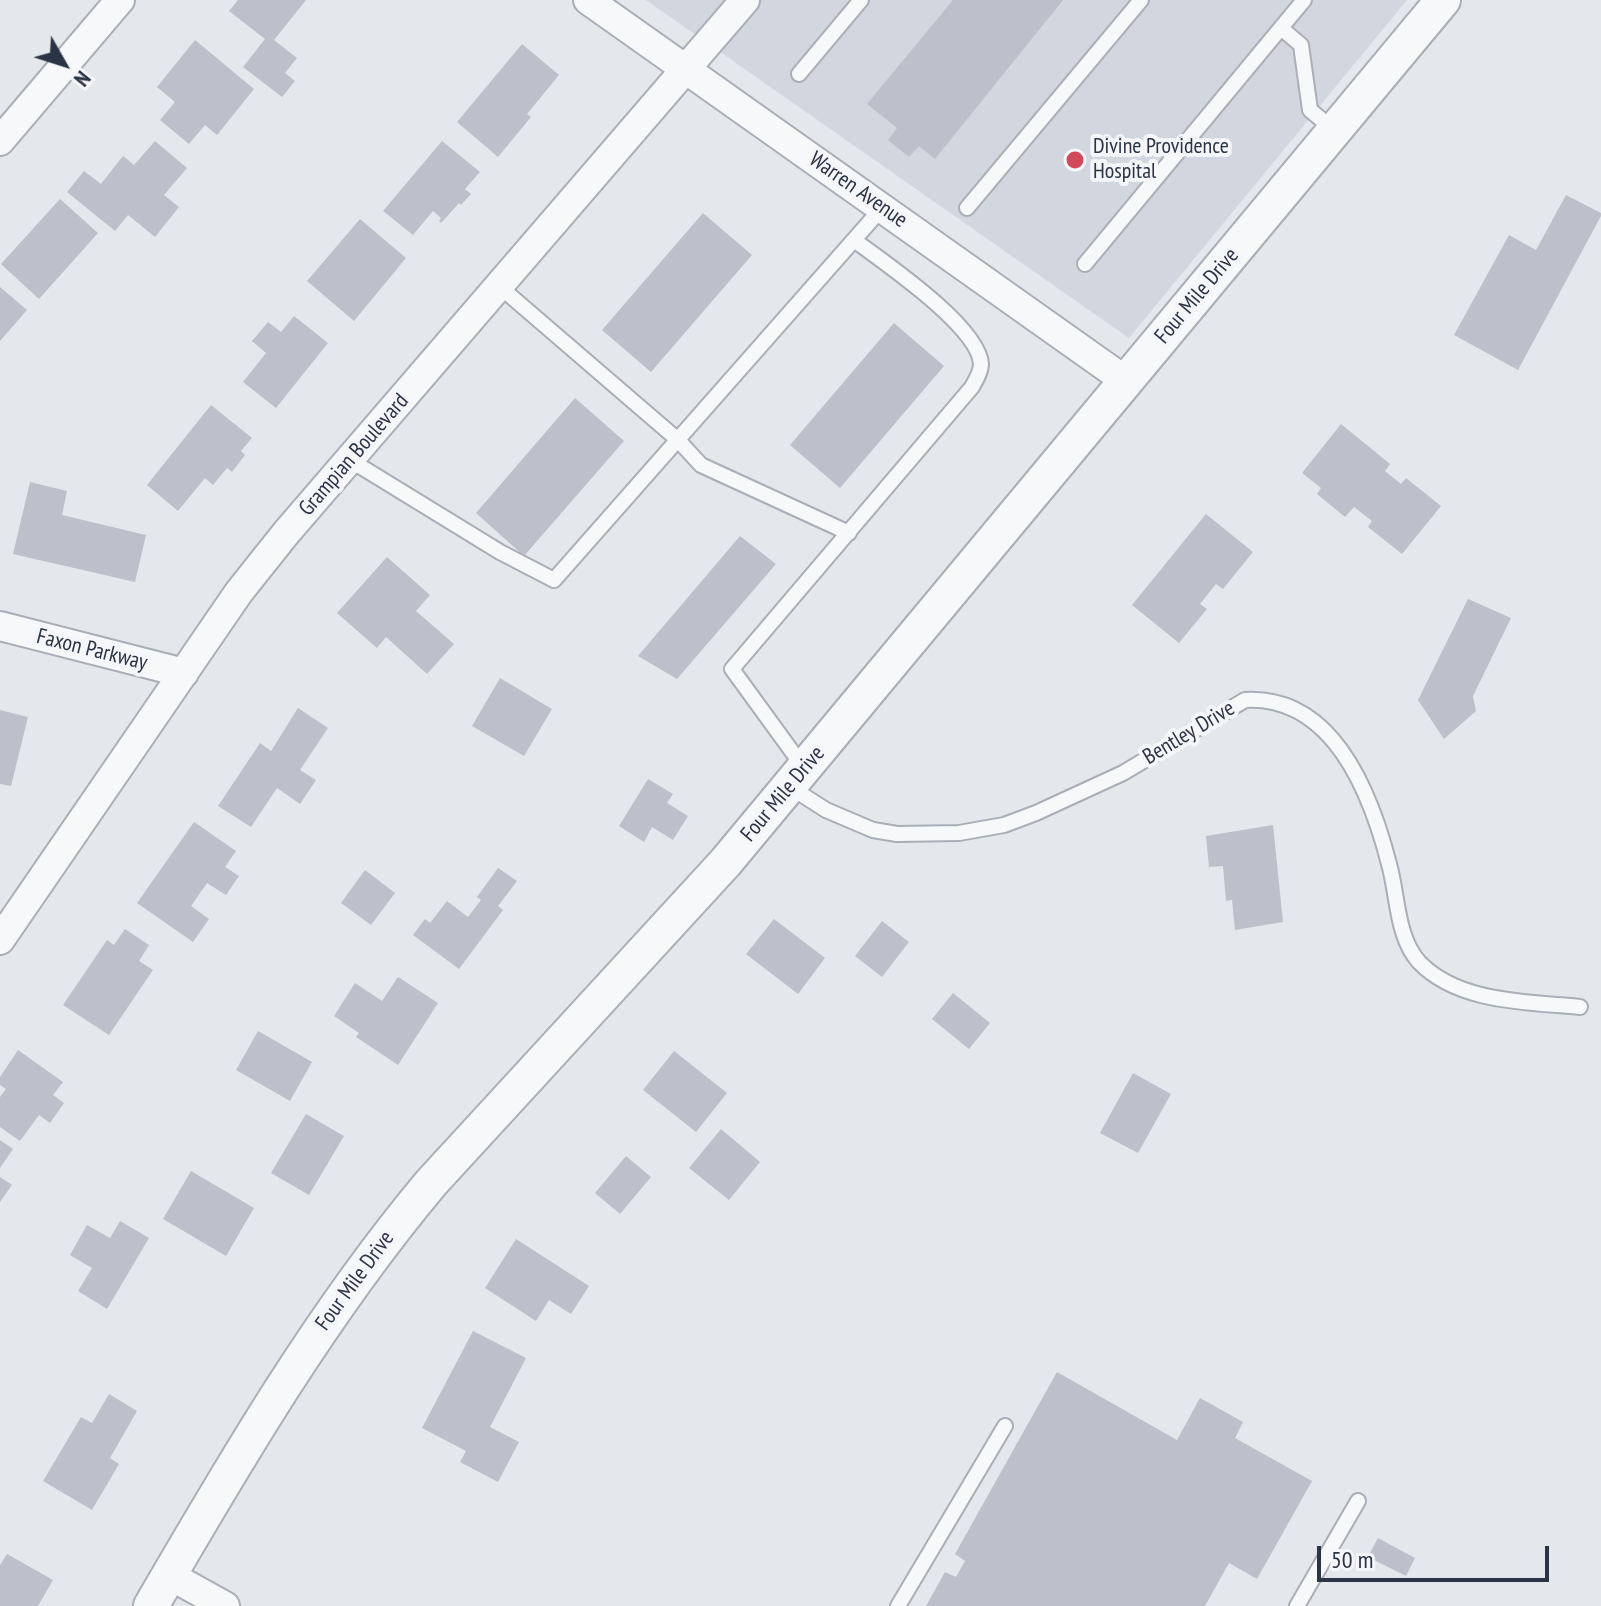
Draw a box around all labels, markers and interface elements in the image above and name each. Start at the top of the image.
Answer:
north arrow [24,24,104,104]
text: N [68,66,97,93]
place label: Divine Providence Hospital [1093,134,1229,186]
street label: Warren Avenue [804,147,912,233]
marker: Divine Providence Hospital [1064,149,1086,171]
street label: Four Mile Drive [1149,243,1245,349]
street label: Grampian Boulevard [294,388,414,522]
street label: Faxon Parkway [34,624,150,676]
street label: Bentley Drive [1139,695,1239,771]
street label: Four Mile Drive [735,741,831,847]
street label: Four Mile Drive [310,1226,400,1336]
scale bar [1321,1530,1553,1580]
text: 50 m [1331,1544,1373,1575]

